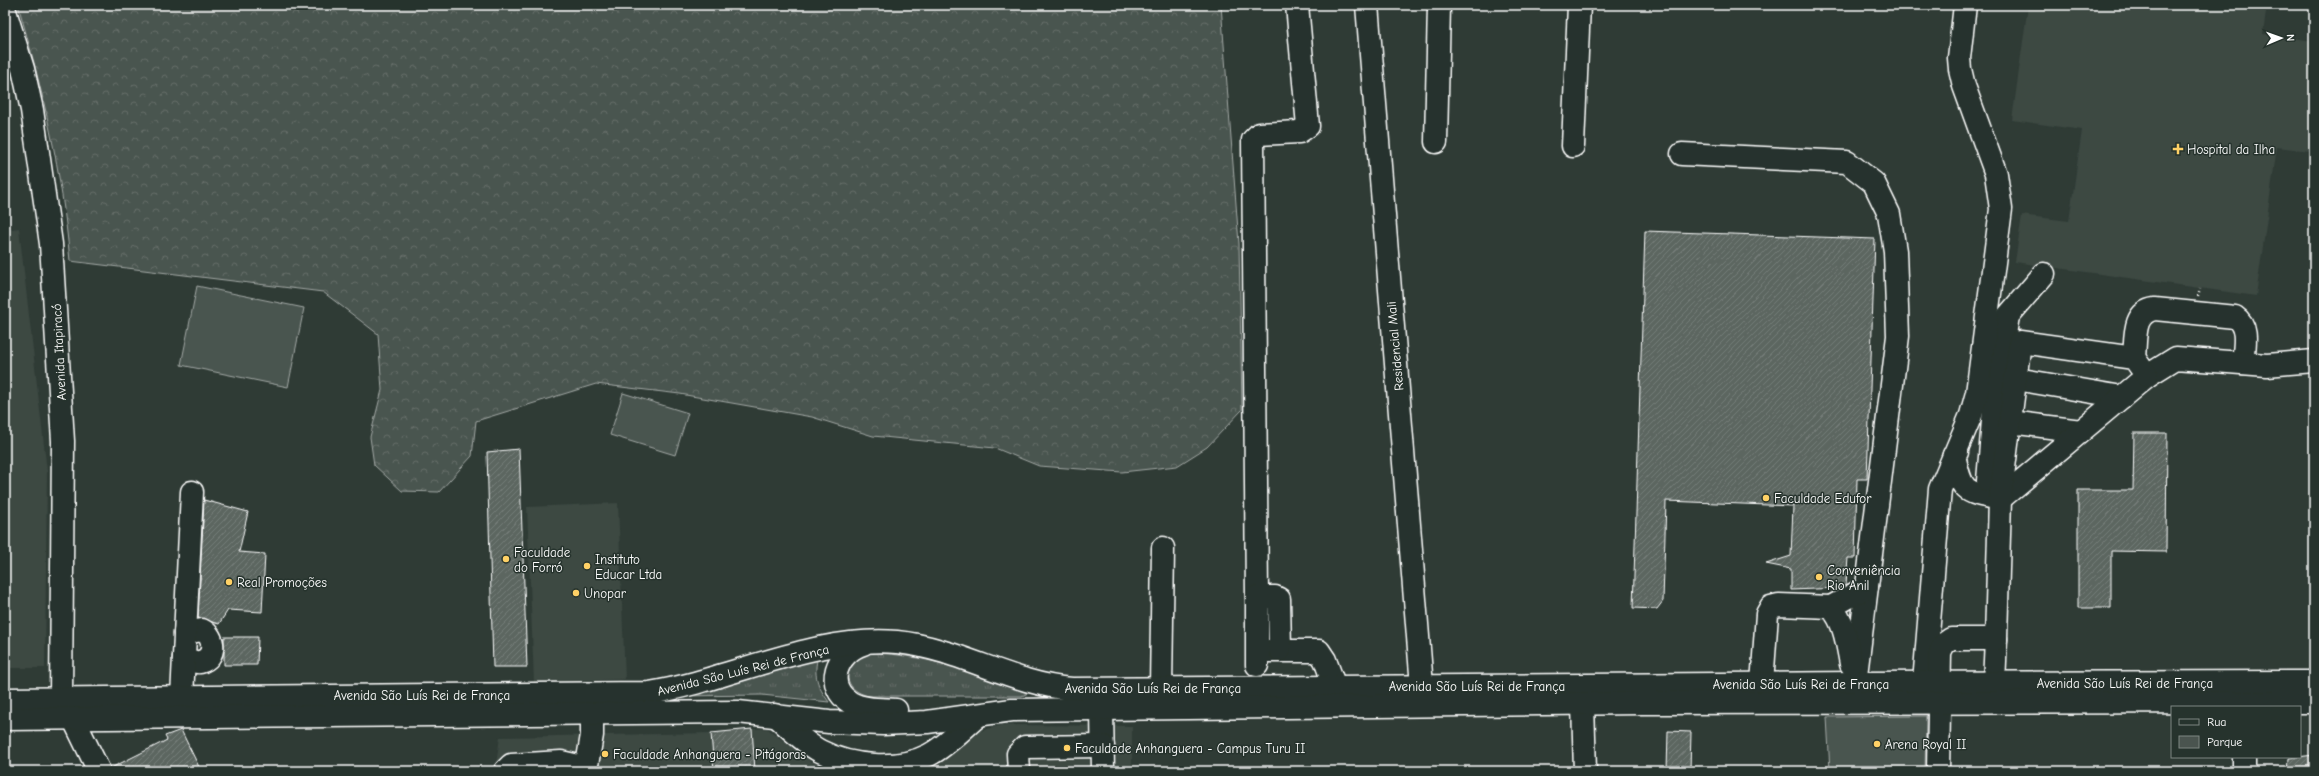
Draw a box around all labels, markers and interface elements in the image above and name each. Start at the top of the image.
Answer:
north arrow [2261,18,2301,58]
text: N [2284,34,2297,41]
place label: Hospital da Ilha [2187,142,2275,157]
marker: Hospital da Ilha [2172,143,2184,155]
street label: Residencial Mali [1384,301,1406,391]
street label: Avenida Itapiracó [49,303,69,401]
place label: Faculdade Edufor [1774,491,1872,506]
marker: Faculdade Edufor [1761,493,1771,503]
place label: Faculdade do Forró [514,545,571,575]
place label: Instituto Educar Ltda [595,552,662,582]
marker: Faculdade do Forró [501,554,511,564]
marker: Instituto Educar Ltda [582,561,592,571]
place label: Conveniência Rio Anil [1827,563,1901,593]
marker: Conveniência Rio Anil [1814,572,1824,582]
place label: Real Promoções [237,575,327,590]
marker: Real Promoções [224,577,234,587]
place label: Unopar [584,586,627,601]
marker: Unopar [571,588,581,598]
street label: Avenida São Luís Rei de França [656,641,830,699]
street label: Avenida São Luís Rei de França [2037,676,2213,691]
street label: Avenida São Luís Rei de França [1713,677,1889,692]
street label: Avenida São Luís Rei de França [1389,679,1565,694]
street label: Avenida São Luís Rei de França [1065,681,1241,696]
street label: Avenida São Luís Rei de França [334,688,510,703]
legend [2171,706,2301,758]
text: Rua [2207,715,2226,729]
text: Parque [2207,735,2242,749]
place label: Arena Royal II [1885,737,1966,752]
marker: Arena Royal II [1872,739,1882,749]
place label: Faculdade Anhanguera - Campus Turu II [1075,741,1305,756]
marker: Faculdade Anhanguera - Campus Turu II [1062,743,1072,753]
place label: Faculdade Anhanguera - Pitágoras [613,747,806,762]
marker: Faculdade Anhanguera - Pitágoras [600,749,610,759]

